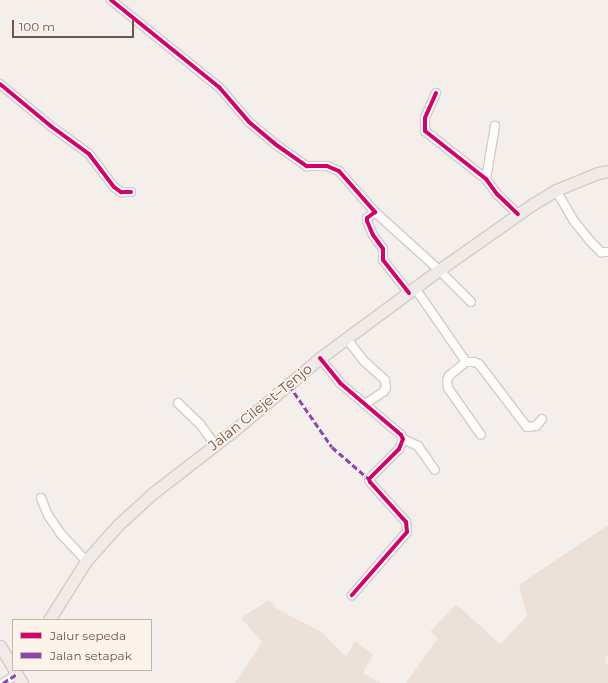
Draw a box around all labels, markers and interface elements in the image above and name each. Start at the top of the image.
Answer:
scale bar [14,12,136,38]
text: 100 m [19,19,55,34]
street label: Jalan Cilejet–Tenjo [205,360,315,454]
legend [12,619,152,671]
text: Jalur sepeda [50,628,126,643]
text: Jalan setapak [50,648,132,663]

